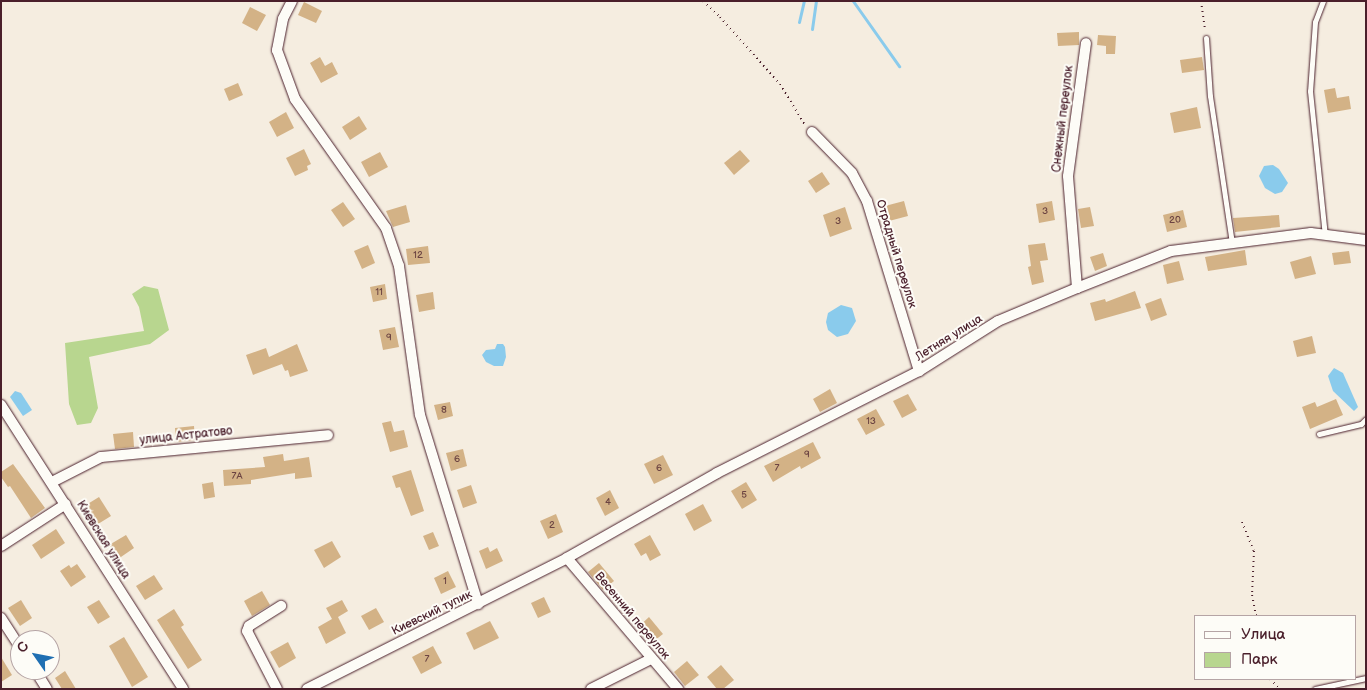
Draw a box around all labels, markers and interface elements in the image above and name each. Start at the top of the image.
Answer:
street label: Снежный переулок [1049,65,1077,173]
street label: Отрадный переулок [873,198,919,310]
house number: 3 [1042,206,1048,218]
house number: 20 [1169,215,1181,227]
house number: 3 [835,216,841,228]
house number: 12 [413,250,423,262]
house number: 11 [375,287,383,299]
street label: Летняя улица [913,312,985,364]
house number: 9 [386,332,392,344]
house number: 8 [441,405,447,417]
house number: 13 [866,416,876,428]
street label: улица Астратово [139,424,233,448]
house number: 9 [804,449,810,461]
house number: 6 [454,454,460,466]
house number: 6 [656,463,662,475]
house number: 7 [775,463,779,475]
house number: 7А [232,471,242,483]
house number: 5 [741,490,747,502]
house number: 4 [605,497,611,509]
street label: Киевская улица [73,498,133,582]
house number: 2 [549,520,555,532]
street label: Весенний переулок [591,569,673,663]
house number: 1 [443,576,447,588]
street label: Киевский тупик [389,587,475,639]
legend [1194,615,1357,680]
text: Улица [1241,625,1285,644]
north arrow [10,630,60,680]
text: С [13,638,33,656]
text: Парк [1241,650,1278,669]
house number: 7 [425,654,429,666]

